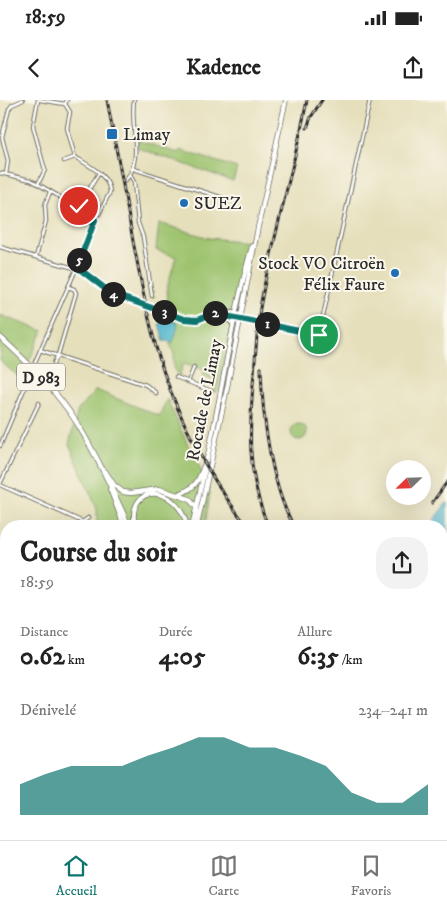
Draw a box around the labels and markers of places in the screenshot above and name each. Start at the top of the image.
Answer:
place label: Limay [123,124,171,146]
marker: Limay [105,127,119,141]
pin [58,185,100,227]
place label: SUEZ [194,193,242,215]
marker: SUEZ [178,197,190,209]
pin: 5 [66,248,92,272]
place label: Stock VO Citroën Félix Faure [258,253,386,296]
marker: Stock VO Citroën Félix Faure [389,267,401,279]
pin: 4 [100,282,126,306]
pin: 3 [152,300,176,324]
pin: 2 [202,300,228,326]
pin: 1 [254,312,280,336]
pin [298,314,340,356]

